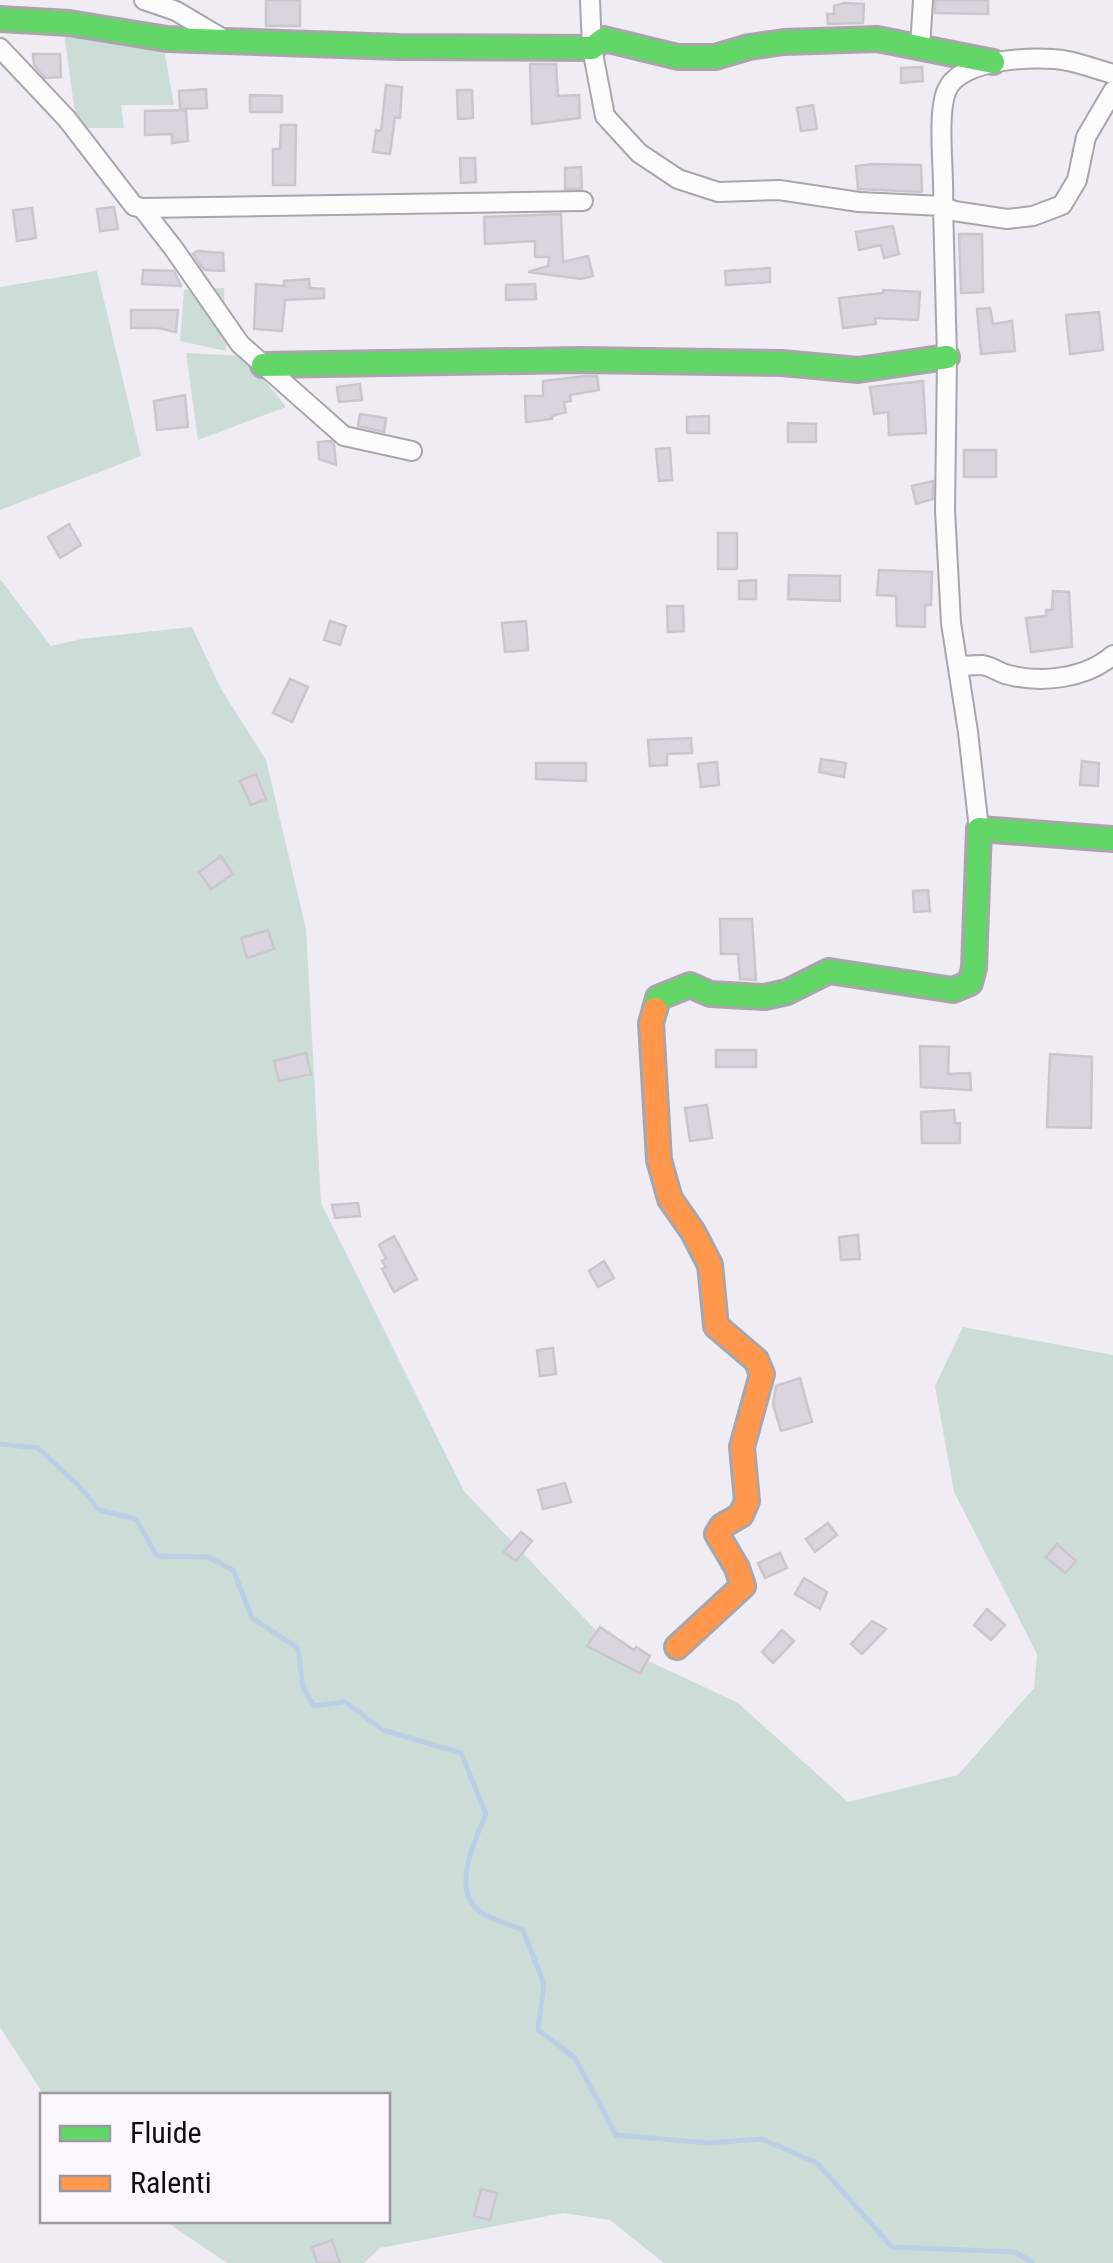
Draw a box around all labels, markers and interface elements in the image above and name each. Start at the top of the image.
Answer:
legend [40,2093,390,2223]
text: Fluide [130,2115,202,2150]
text: Ralenti [130,2165,212,2200]

